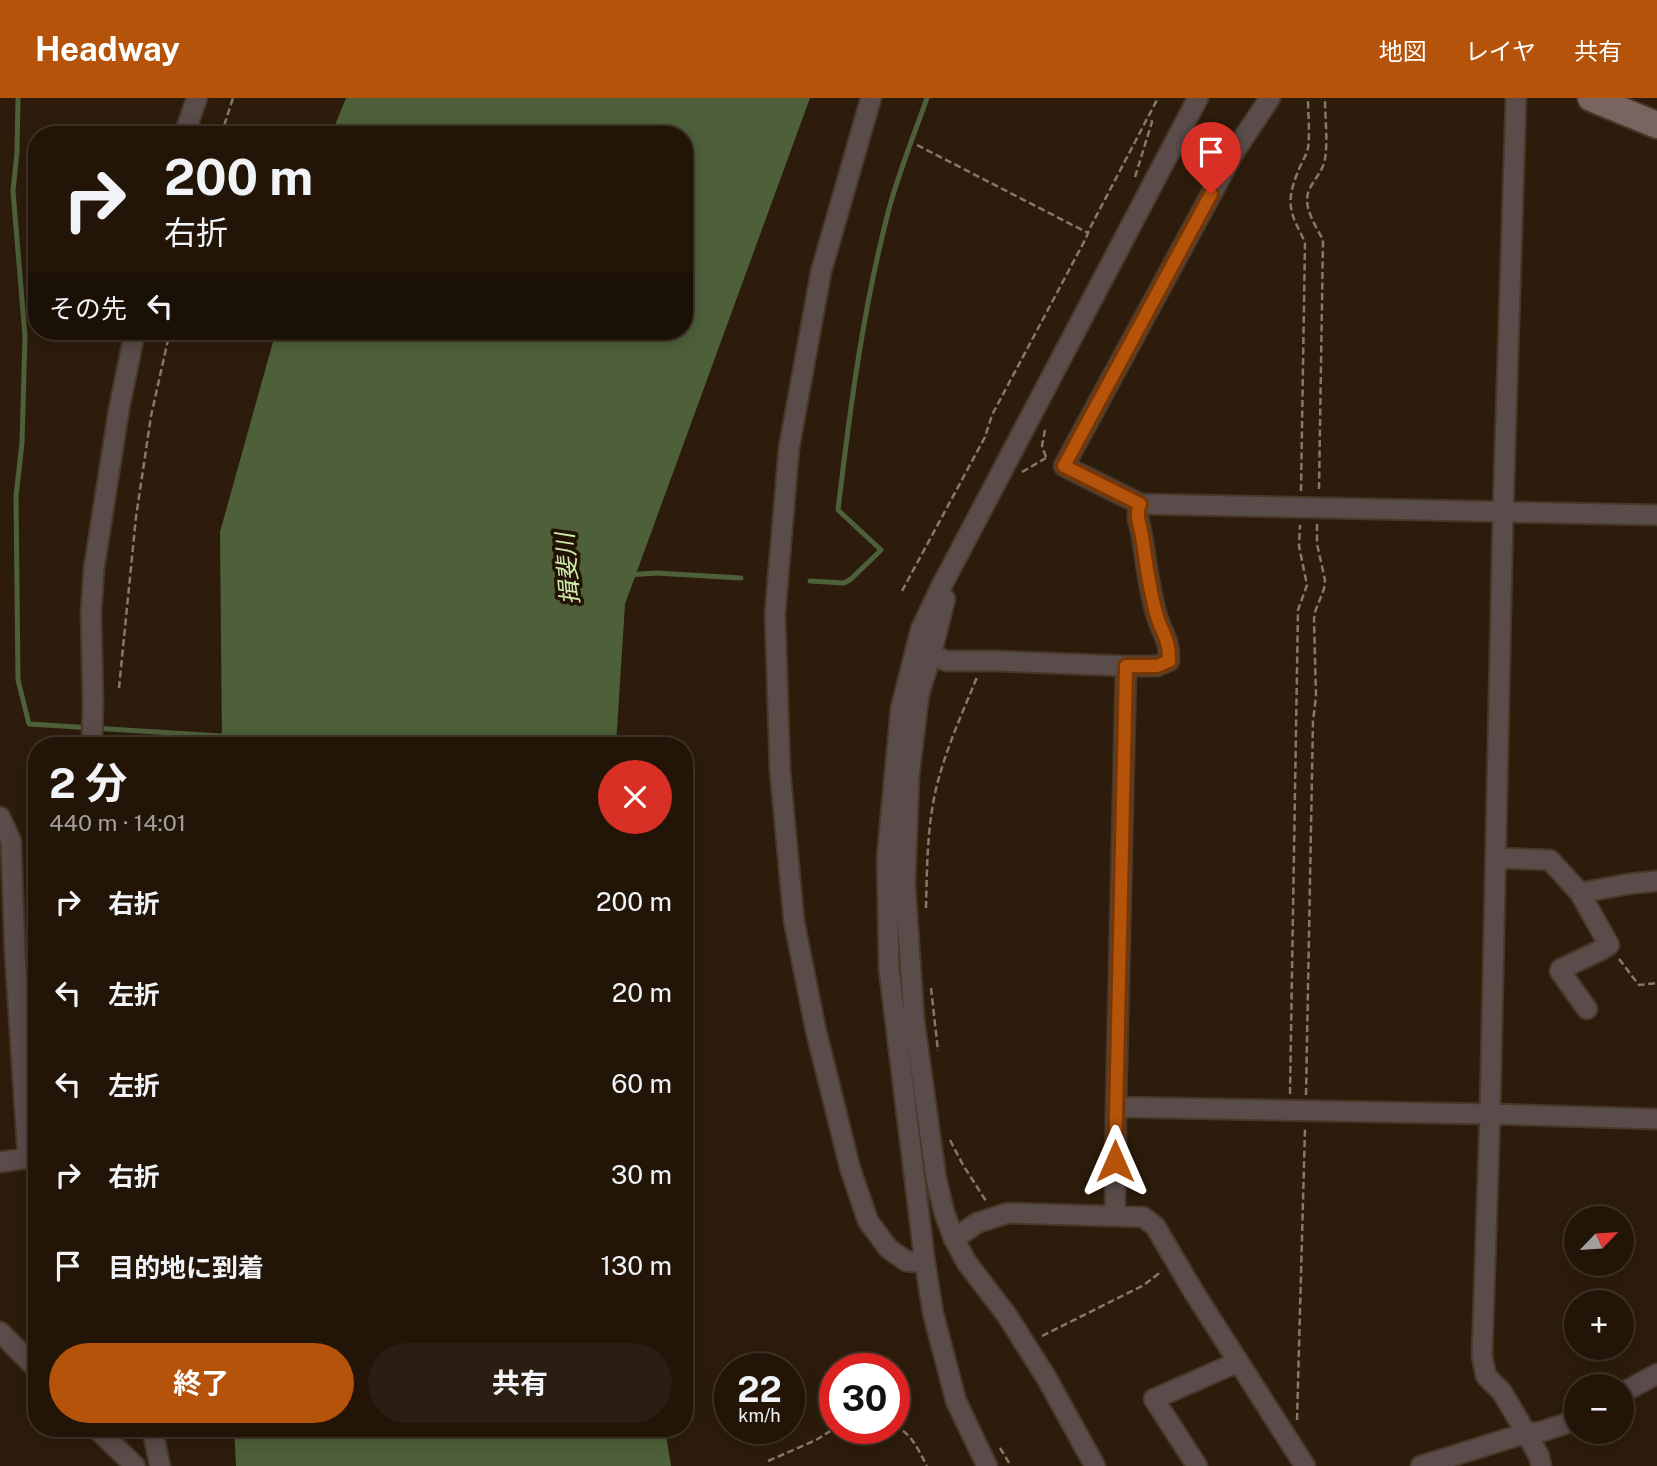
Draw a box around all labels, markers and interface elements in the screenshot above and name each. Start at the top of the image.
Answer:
text: Headway [35,30,180,68]
text: 地図 [1379,37,1427,65]
text: レイヤ [1465,37,1536,65]
text: 共有 [1574,37,1622,65]
pin [1181,122,1241,194]
icon: arrive [1192,133,1230,171]
text: 200 m [164,148,313,206]
icon: right [49,154,140,245]
text: 右折 [164,214,228,251]
icon: left [141,287,179,325]
text: その先 [49,293,127,324]
water label: 揖斐川 [550,529,584,606]
text: 2 分 [49,758,127,807]
button: close [598,760,672,834]
text: 440 m · 14:01 [49,809,186,836]
icon: right [49,883,87,921]
text: 200 m [596,886,672,917]
text: 右折 [108,888,160,919]
icon: left [49,974,87,1012]
text: 20 m [612,977,672,1008]
text: 左折 [108,979,160,1010]
icon: left [49,1065,87,1103]
text: 60 m [611,1068,672,1099]
text: 左折 [108,1070,160,1101]
position arrow [1078,1124,1152,1198]
icon: right [49,1156,87,1194]
text: 30 m [611,1159,672,1190]
text: 右折 [108,1161,160,1192]
north arrow [1564,1206,1634,1276]
map controls [1564,1206,1634,1444]
icon: arrive [49,1247,87,1285]
text: 130 m [600,1250,672,1281]
text: 目的地に到着 [108,1252,264,1283]
button: + [1564,1290,1634,1360]
button: 終了 [49,1343,354,1423]
button: 共有 [368,1343,672,1423]
speed limit sign: 30 [819,1353,910,1444]
text: 22 [737,1369,782,1410]
button: − [1564,1374,1634,1444]
text: km/h [738,1405,781,1426]

